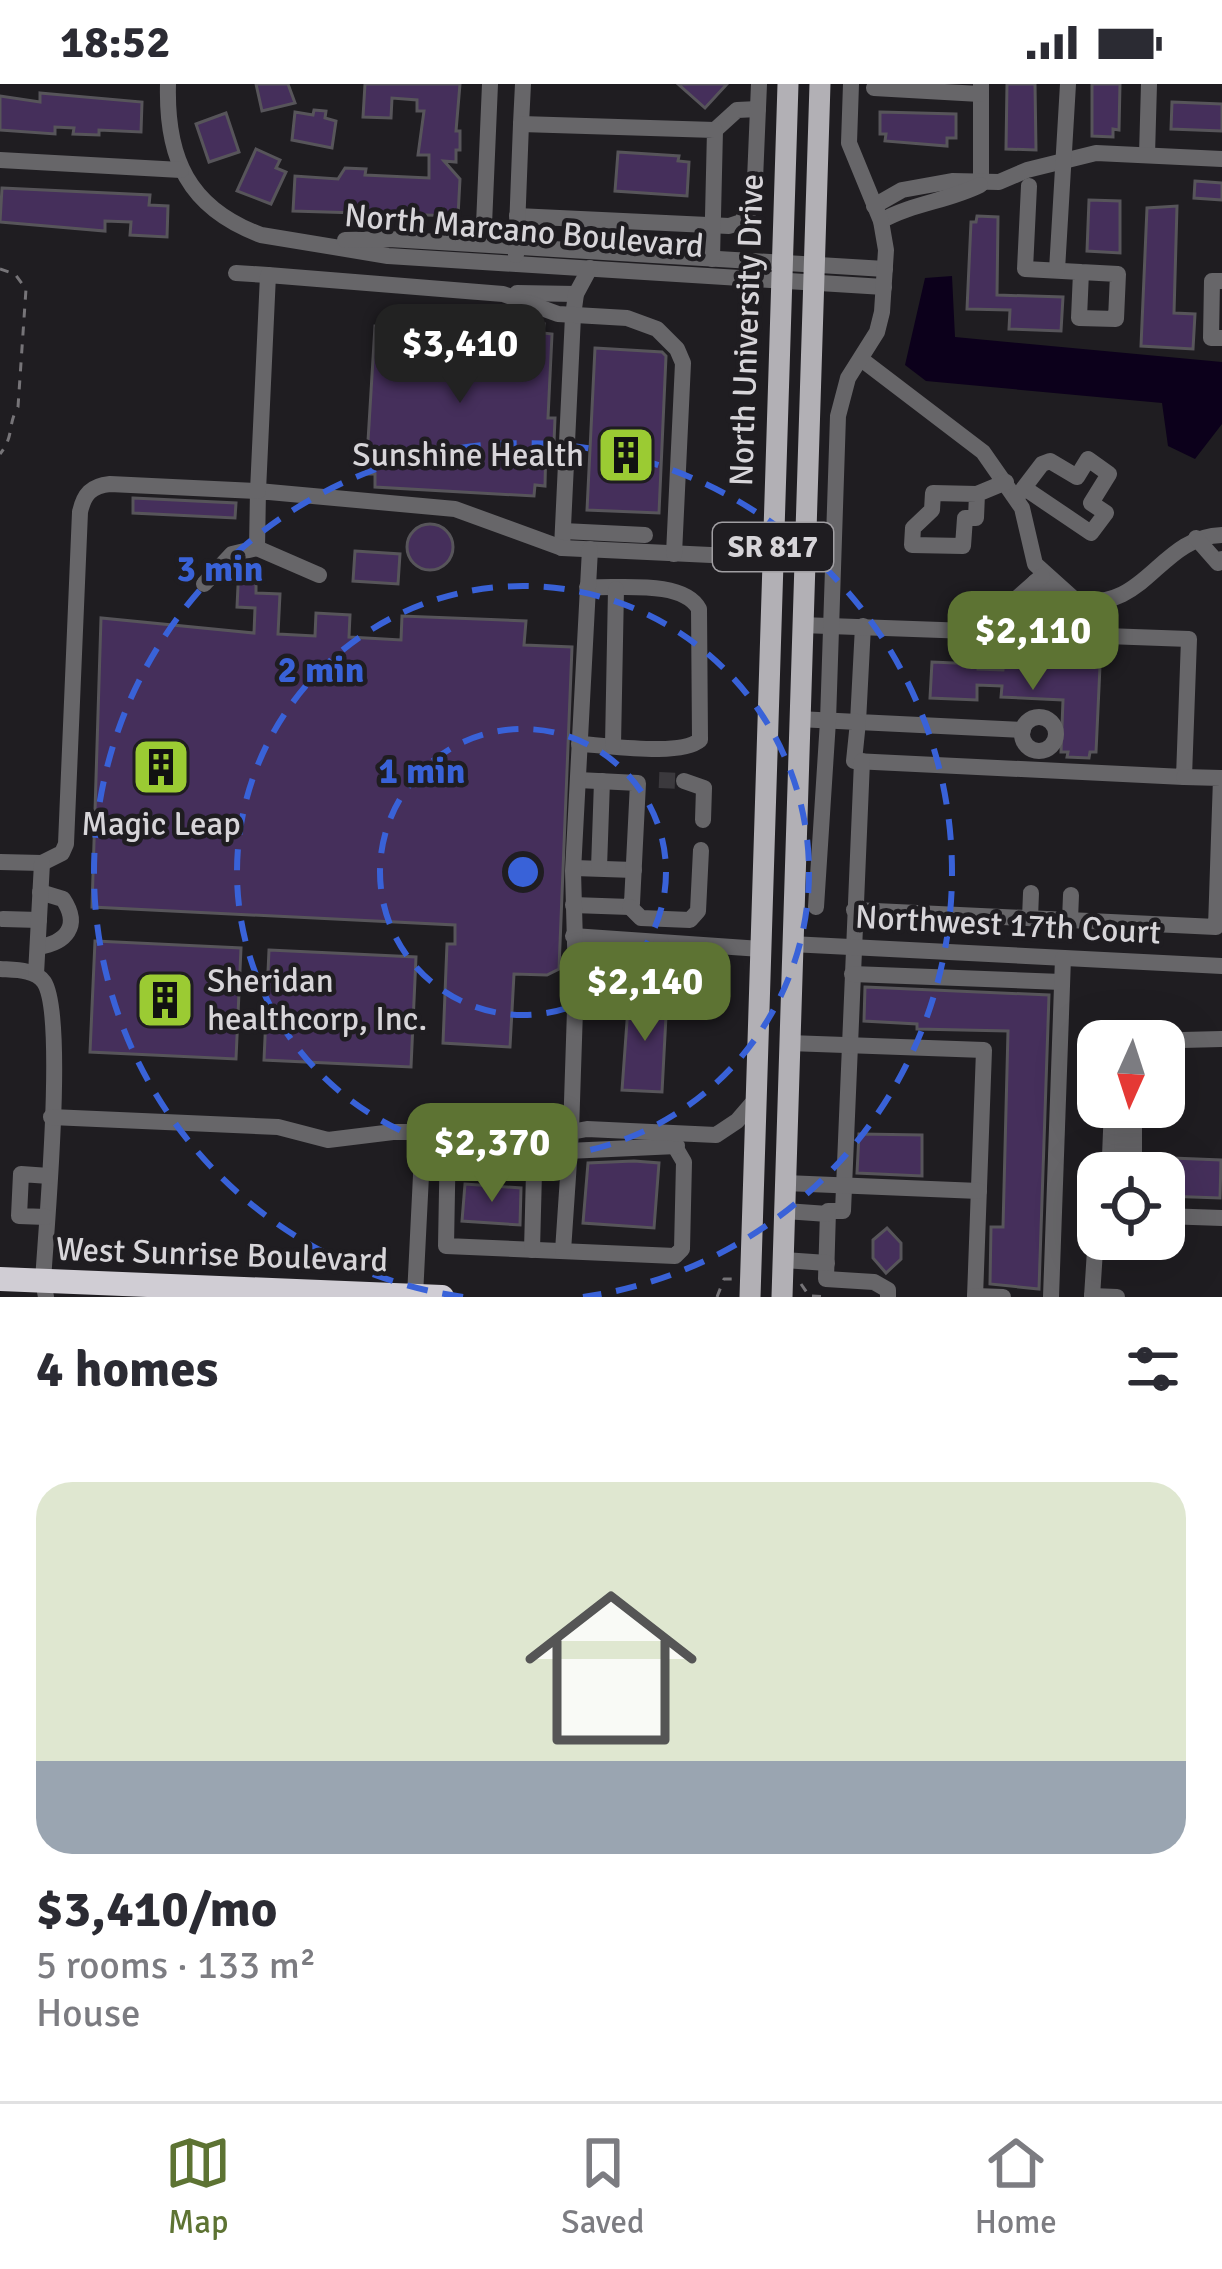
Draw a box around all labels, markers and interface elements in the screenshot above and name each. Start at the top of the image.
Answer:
text: 18:52 [60,15,170,70]
street label: North University Drive [721,173,773,487]
street label: North Marcano Boulevard [343,195,705,267]
pin: $3,410 [362,304,558,406]
text: $3,410 [402,319,518,367]
building icon: Sunshine Health [595,424,657,486]
place label: Sunshine Health [352,435,584,476]
road number: SR 817 [713,523,833,571]
text: 3 min [177,547,263,592]
pin: $2,110 [935,591,1131,693]
text: $2,110 [975,606,1091,654]
text: 2 min [278,648,364,693]
building icon: Magic Leap [130,736,192,798]
text: 1 min [379,749,465,794]
place label: Magic Leap [81,804,241,845]
centre of rings [502,851,544,893]
street label: Northwest 17th Court [854,897,1162,953]
pin: $2,140 [547,942,743,1044]
text: $2,140 [587,957,703,1005]
place label: Sheridan healthcorp, Inc. [207,961,427,1040]
building icon: Sheridan healthcorp, Inc. [134,969,196,1031]
north arrow [1077,1020,1185,1128]
map controls [1077,1020,1185,1260]
pin: $2,370 [394,1103,590,1205]
text: $2,370 [434,1118,550,1166]
button: locate [1077,1152,1185,1260]
street label: West Sunrise Boulevard [55,1229,389,1281]
icon: filters [1120,1336,1186,1402]
text: 4 homes [36,1338,218,1401]
icon: home [503,1560,719,1776]
text: $3,410/mo [36,1878,277,1941]
text: 5 rooms · 133 m² [36,1941,316,1989]
text: House [36,1989,141,2037]
tab: Map [165,2130,231,2243]
tab: Saved [561,2130,644,2243]
tab: Home [975,2130,1057,2243]

